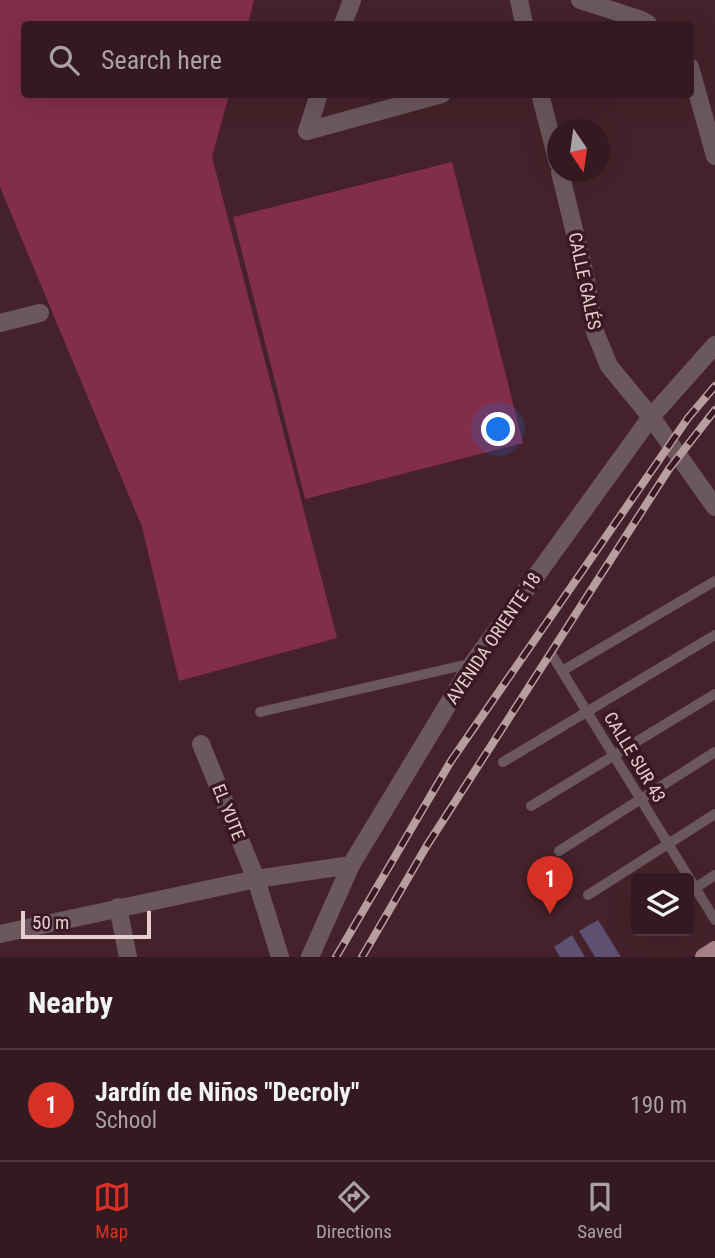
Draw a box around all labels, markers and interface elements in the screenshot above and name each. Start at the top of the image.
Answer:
search box [21,21,694,98]
icon: search [45,41,83,79]
text: Search here [101,45,222,75]
north arrow [547,119,610,182]
street label: CALLE GALÉS [564,231,606,331]
your location [481,412,515,446]
street label: AVENIDA ORIENTE 18 [441,568,545,708]
street label: CALLE SUR 43 [600,708,670,806]
street label: EL YUTE [208,781,250,843]
pin: 1 [527,856,573,914]
map controls [631,873,694,936]
button: layers [631,873,694,936]
scale bar [21,908,150,940]
text: 50 m [32,911,69,934]
text: Nearby [28,985,113,1020]
text: Jardín de Niños "Decroly" [95,1077,359,1107]
text: 1 [45,1092,57,1119]
text: 190 m [630,1092,687,1119]
text: School [95,1107,157,1134]
tab: Map [93,1178,131,1243]
tab: Directions [316,1178,392,1243]
tab: Saved [577,1178,622,1243]

